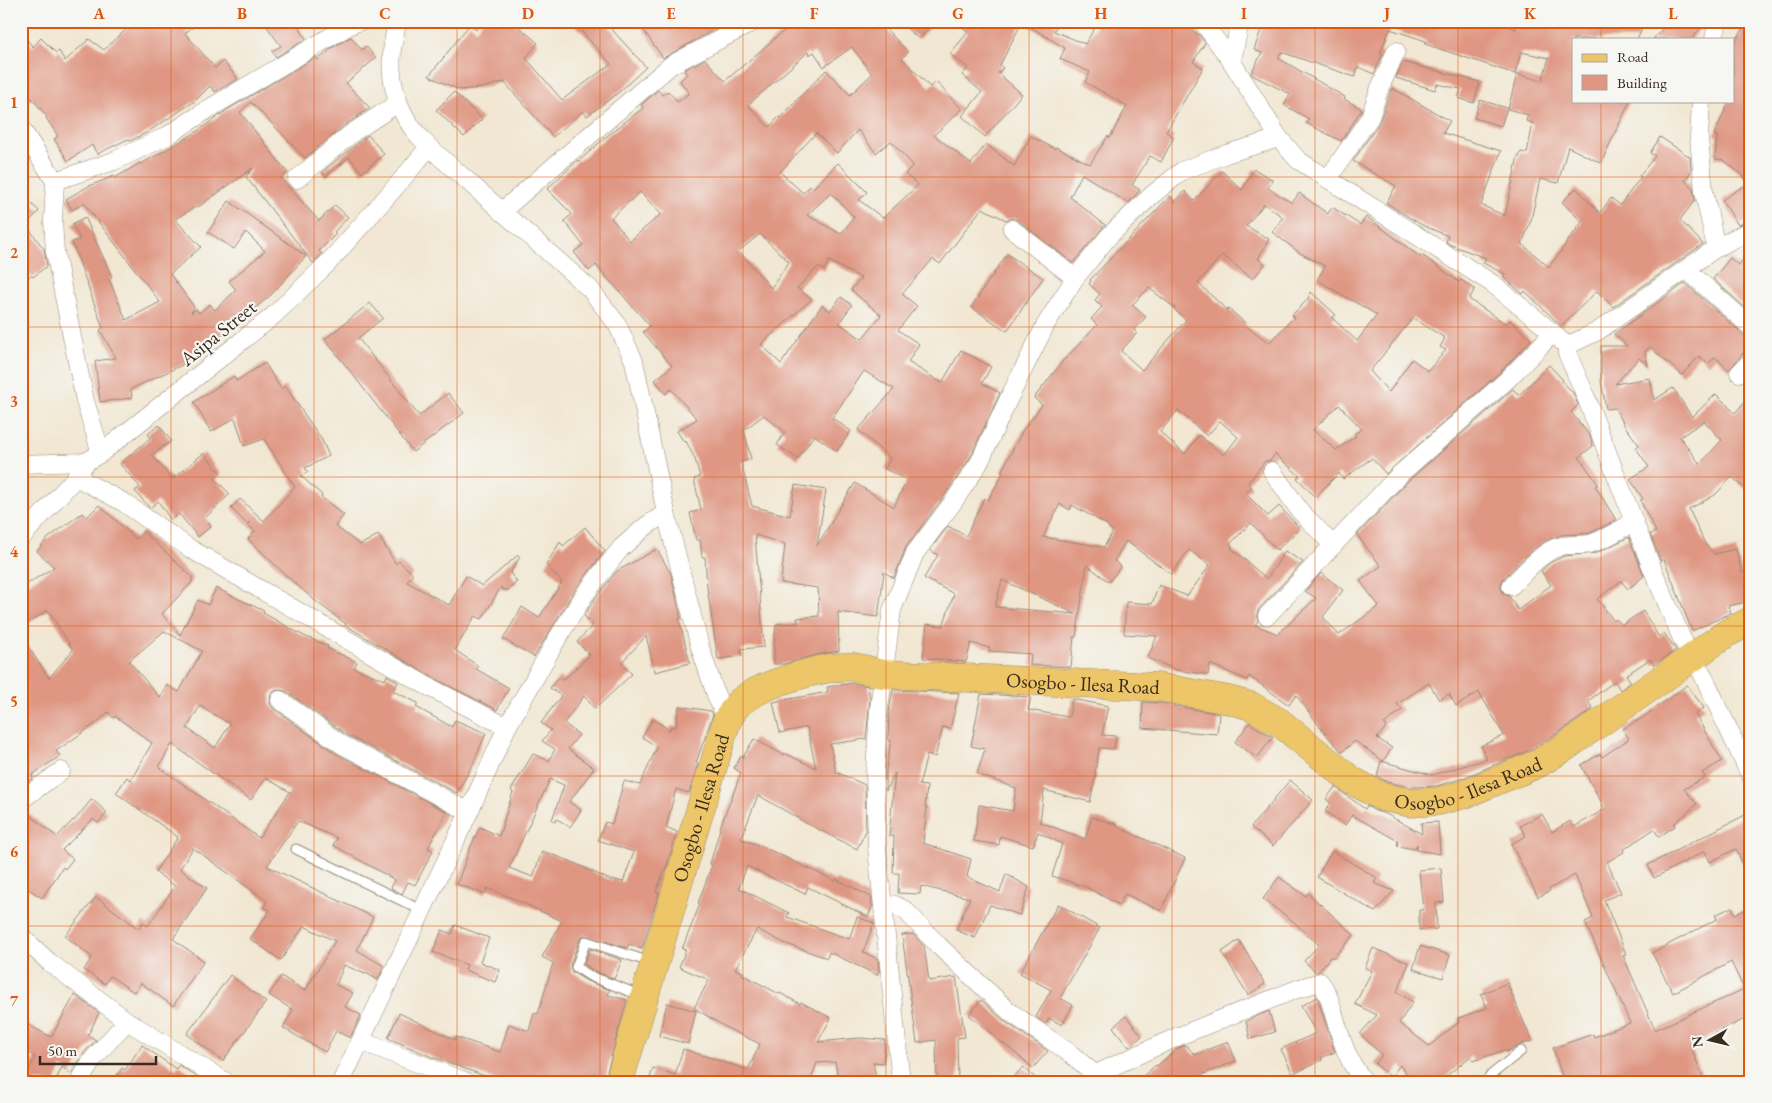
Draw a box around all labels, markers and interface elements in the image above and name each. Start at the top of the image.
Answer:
text: A [92,3,105,24]
text: B [237,3,247,24]
text: C [379,3,391,24]
text: D [522,3,534,24]
text: E [666,3,676,24]
text: F [810,3,819,24]
text: G [952,3,964,24]
text: H [1095,3,1108,24]
text: I [1241,3,1247,24]
text: J [1382,3,1390,24]
text: K [1524,3,1537,24]
text: L [1668,3,1678,24]
legend [1572,38,1734,102]
text: Road [1617,47,1649,66]
text: Building [1617,73,1667,92]
text: 1 [10,92,18,113]
text: 2 [10,242,19,263]
street label: Asipa Street [174,294,262,372]
text: 3 [10,391,18,412]
text: 4 [10,541,19,562]
street label: Osogbo - Ilesa Road [1005,667,1161,700]
text: 5 [10,691,18,712]
street label: Osogbo - Ilesa Road [666,730,735,885]
street label: Osogbo - Ilesa Road [1392,750,1547,816]
text: 6 [10,841,19,862]
text: 7 [10,990,19,1011]
north arrow [1684,1016,1734,1066]
scale bar [40,1033,156,1065]
text: N [1687,1034,1707,1049]
text: 50 m [48,1041,77,1060]

